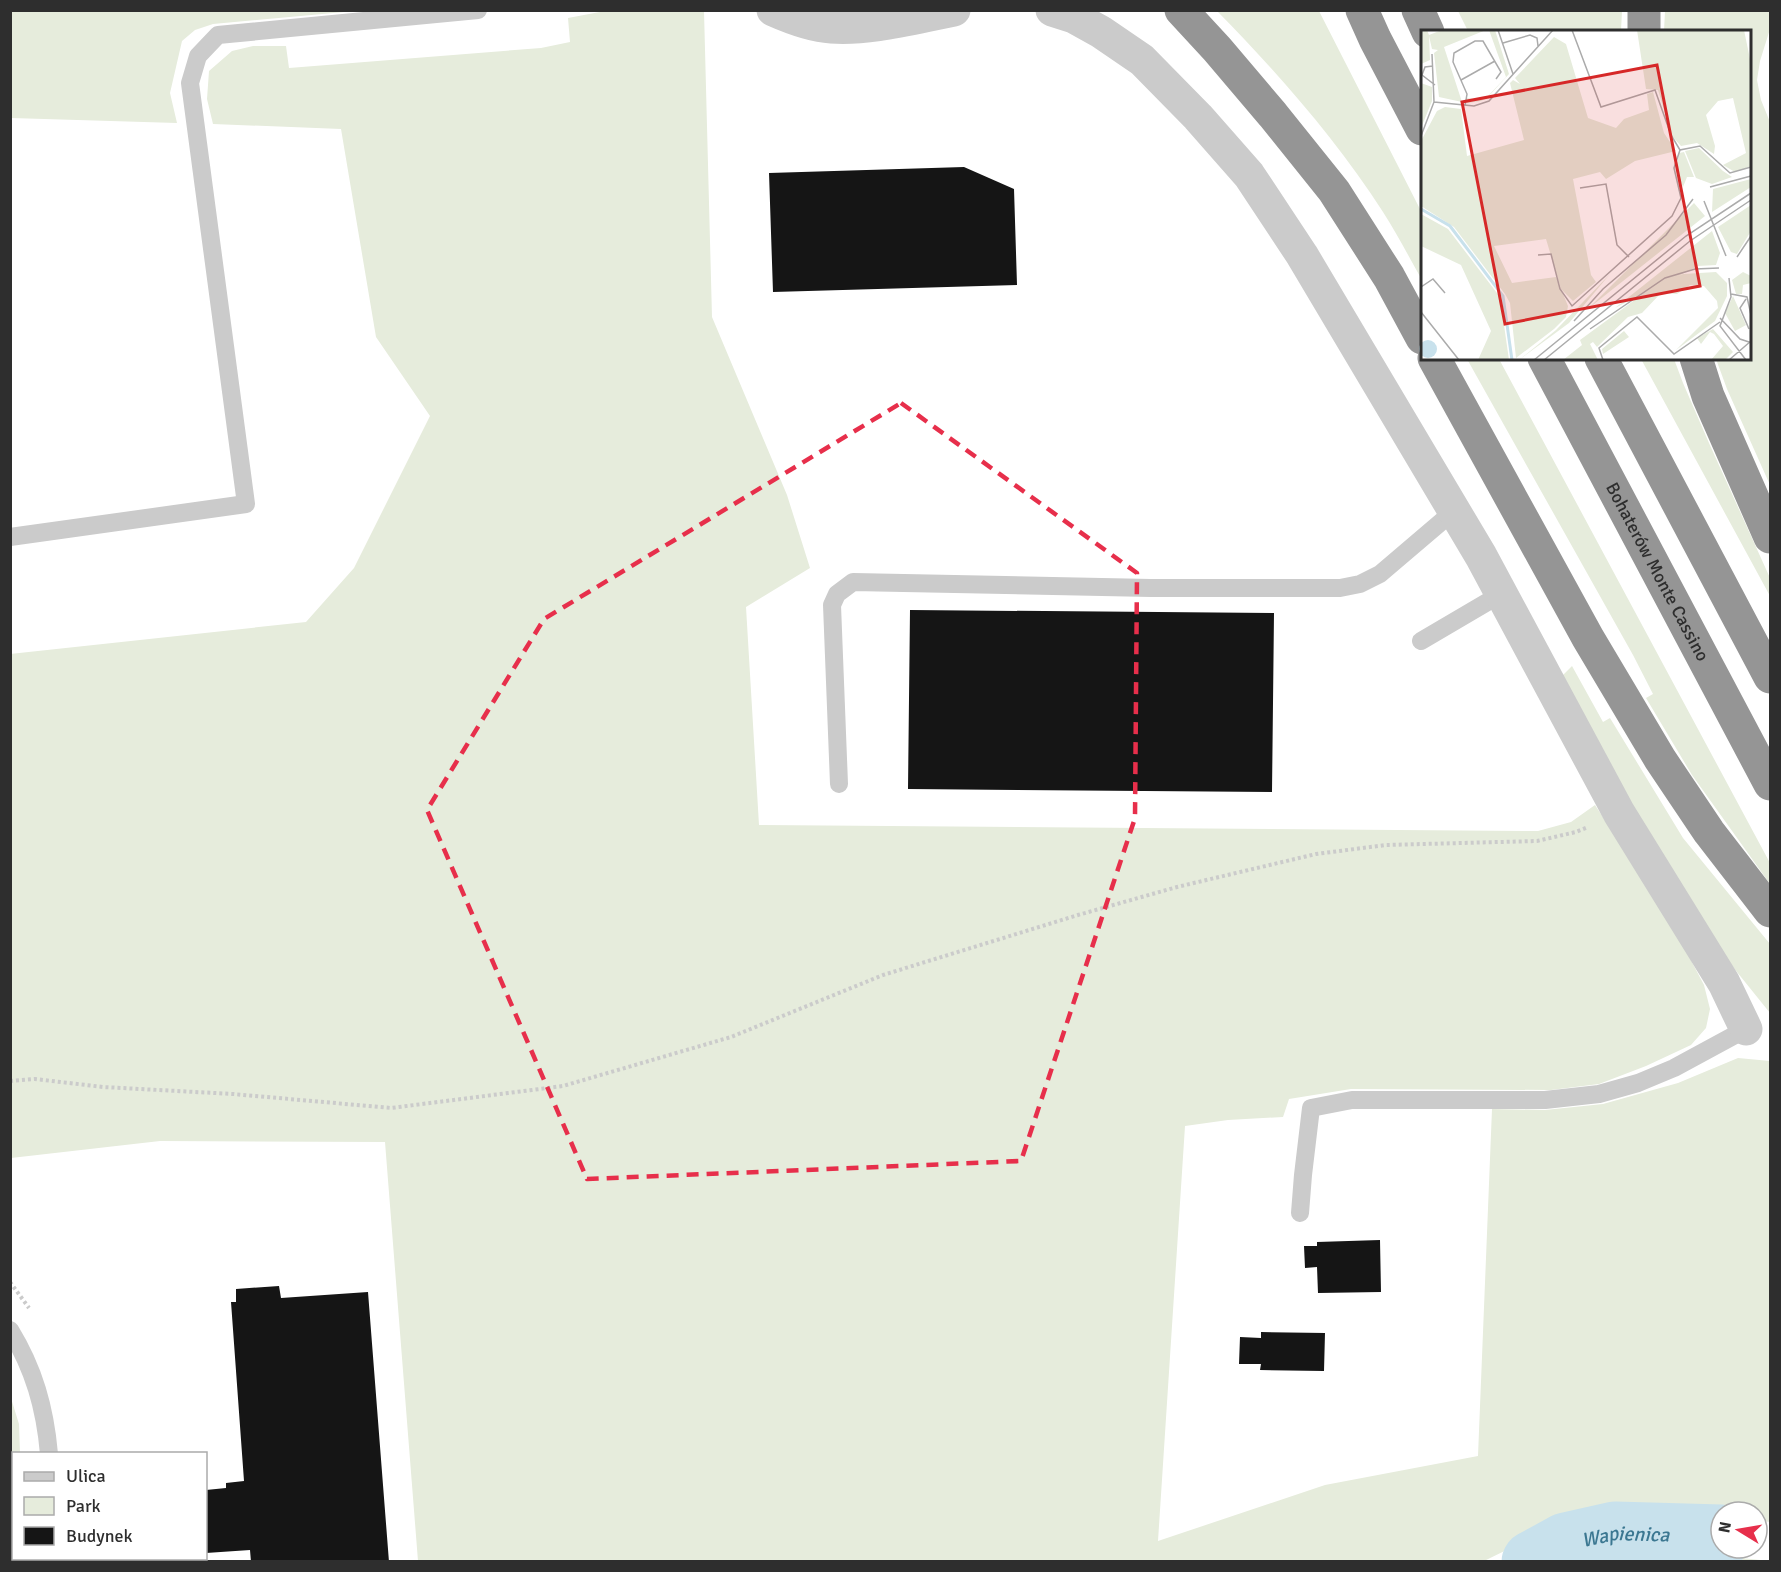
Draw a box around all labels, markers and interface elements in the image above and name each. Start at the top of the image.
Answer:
inset map [1421,30,1751,360]
street label: Bohaterów Monte Cassino [1601,479,1714,665]
legend [12,1452,207,1560]
text: Ulica [66,1465,106,1487]
text: Park [66,1495,101,1517]
north arrow [1709,1500,1769,1560]
water label: Wapienica [1579,1520,1671,1553]
text: N [1714,1520,1736,1535]
text: Budynek [66,1525,133,1547]

